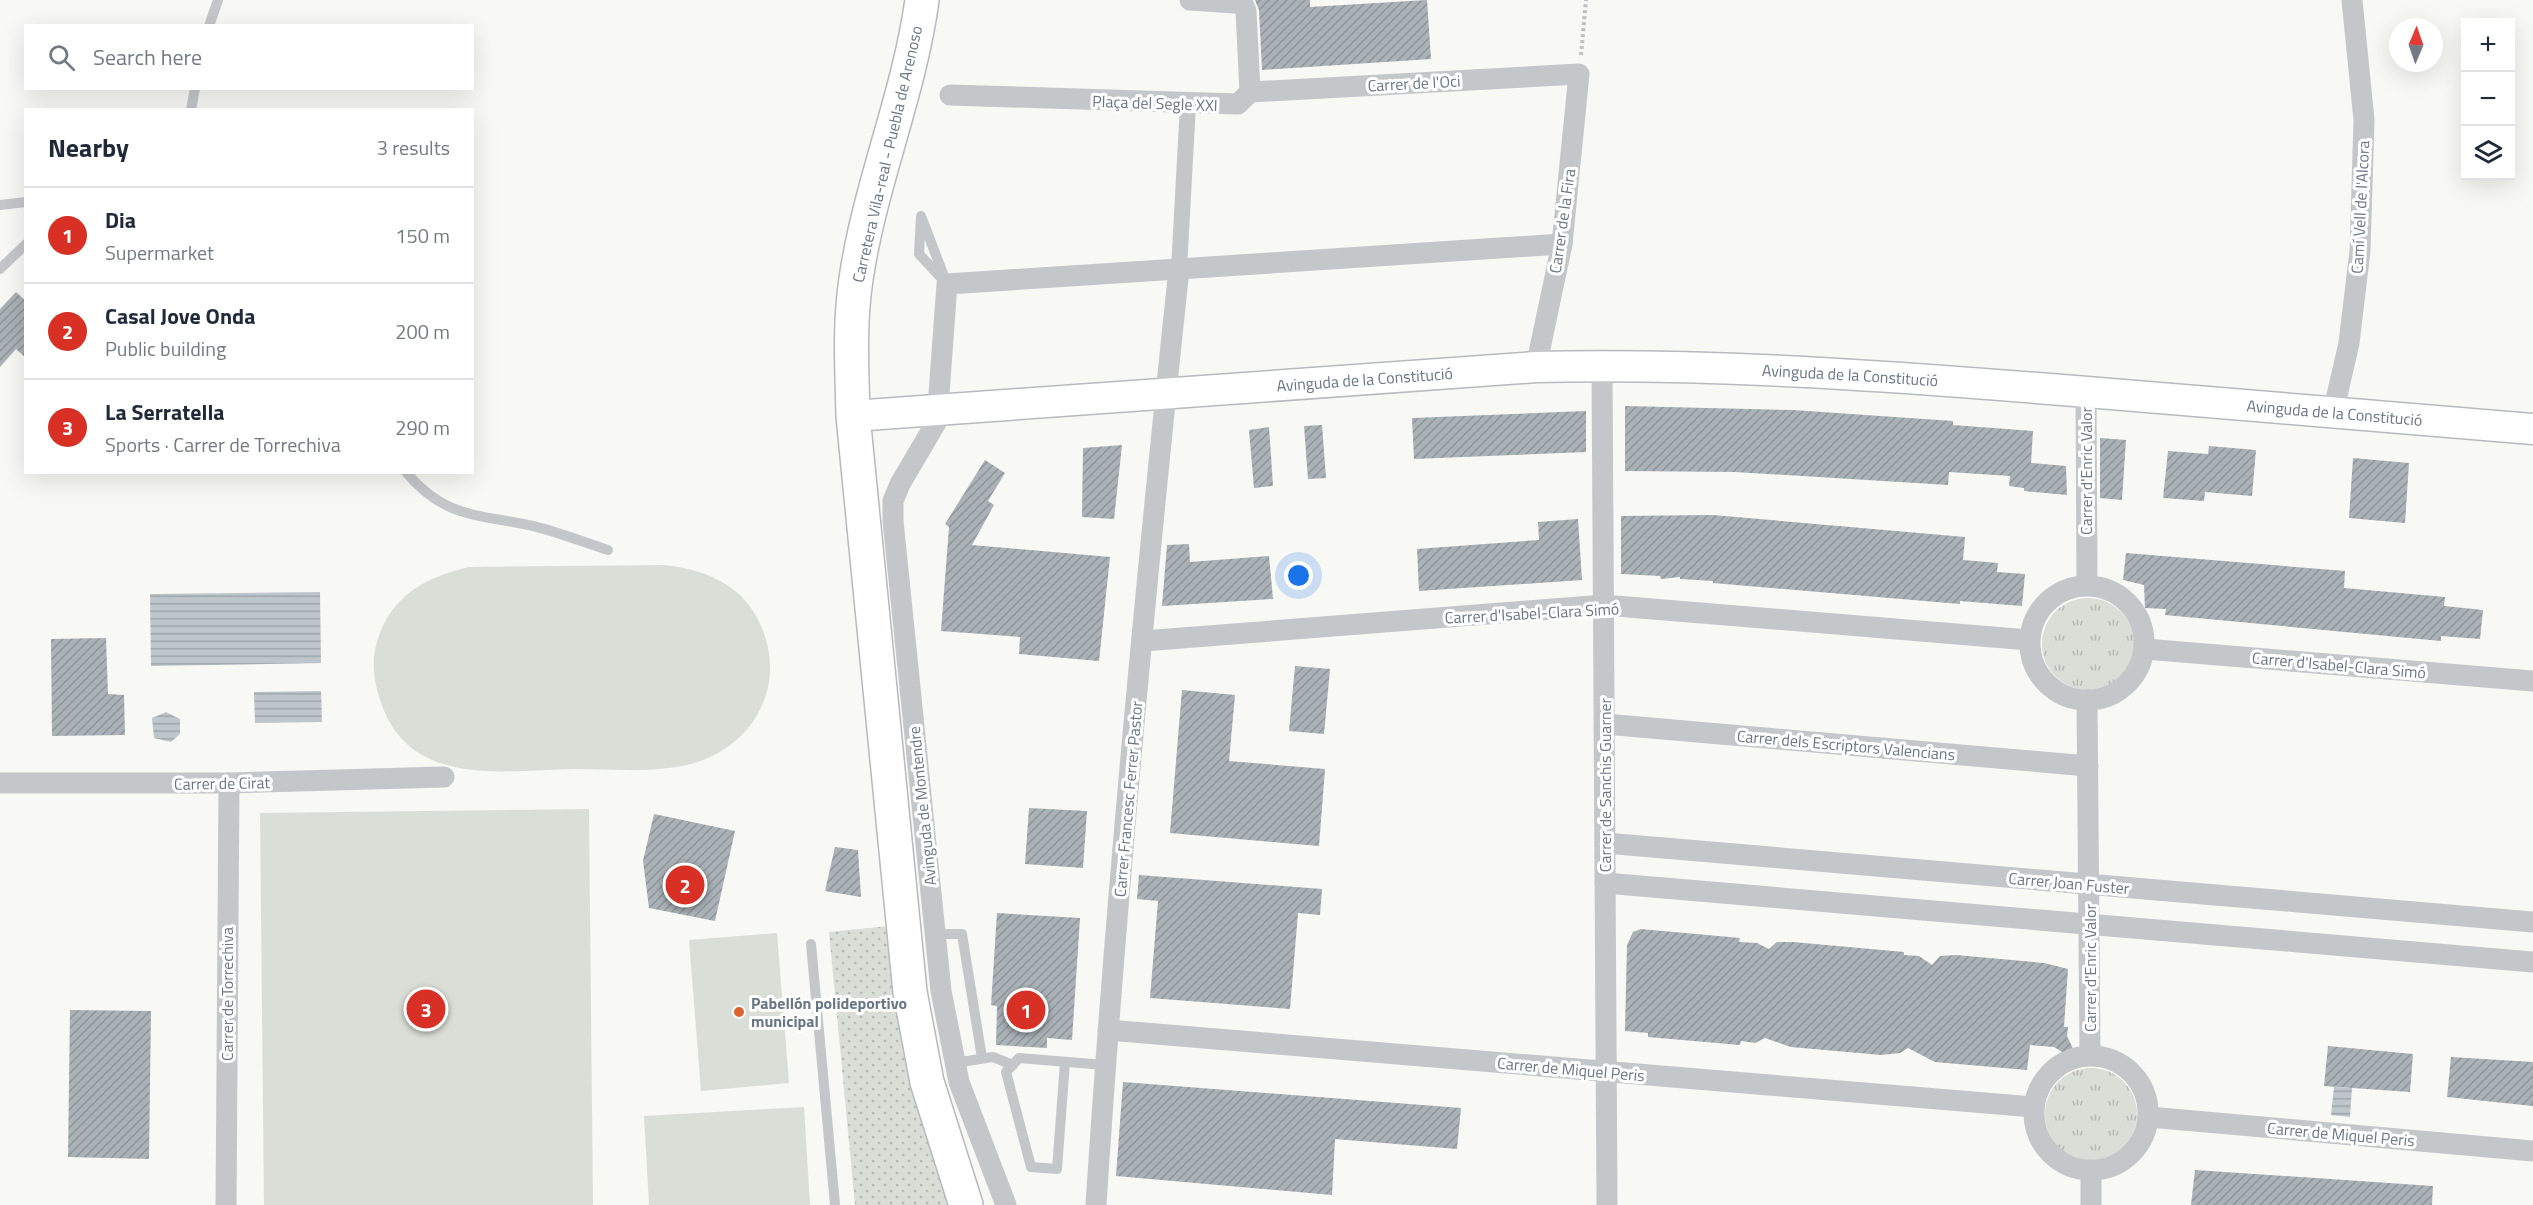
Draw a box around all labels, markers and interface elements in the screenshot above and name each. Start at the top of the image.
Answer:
north arrow [2389,18,2443,72]
map controls [2461,18,2515,180]
button: + [2461,18,2515,72]
street label: Carretera Vila-real - Puebla de Arenoso [846,23,928,285]
search box [24,24,474,90]
text: Search here [93,40,202,74]
icon: search [45,41,78,74]
street label: Carrer de l'Oci [1367,69,1461,97]
button: − [2461,72,2515,126]
street label: Plaça del Segle XXI [1092,89,1218,117]
button: layers [2461,126,2515,180]
text: Nearby [48,128,129,167]
text: 3 results [377,132,450,163]
street label: Camí Vell de l'Alcora [2345,140,2375,274]
street label: Carrer de la Fira [1543,167,1581,275]
text: Dia [105,203,136,237]
text: 1 [62,220,73,251]
text: 150 m [395,220,450,251]
text: Supermarket [105,237,214,268]
text: Casal Jove Onda [105,299,255,333]
text: 2 [62,316,73,347]
text: 200 m [395,316,450,347]
text: Public building [105,333,226,364]
street label: Avinguda de la Constitució [1761,358,1939,392]
street label: Avinguda de la Constitució [1276,361,1454,398]
street label: Avinguda de la Constitució [2246,393,2423,432]
text: La Serratella [105,395,225,429]
street label: Carrer d'Enric Valor [2074,406,2098,535]
text: 3 [62,412,73,443]
text: 290 m [395,412,450,443]
text: Sports · Carrer de Torrechiva [105,429,341,460]
your location [1284,561,1313,590]
street label: Carrer d'Isabel-Clara Simó [1444,596,1620,630]
street label: Carrer d'Isabel-Clara Simó [2251,645,2427,685]
street label: Carrer de Sanchis Guarner [1593,697,1617,872]
street label: Carrer Francesc Ferrer Pastor [1107,700,1149,898]
street label: Carrer dels Escriptors Valencians [1736,724,1956,766]
street label: Avinguda de Montendre [902,725,942,887]
street label: Carrer de Cirat [174,770,271,796]
pin: 2 [666,862,704,908]
street label: Carrer Joan Fuster [2008,866,2131,900]
street label: Carrer d'Enric Valor [2078,903,2102,1032]
street label: Carrer de Torrechiva [215,927,239,1061]
pin: 3 [406,986,446,1032]
pin: 1 [1006,988,1046,1032]
place label: Pabellón polideportivo municipal [751,991,907,1033]
marker: Pabellón polideportivo municipal [732,1005,746,1019]
street label: Carrer de Miquel Peris [1496,1051,1646,1087]
street label: Carrer de Miquel Peris [2266,1116,2416,1152]

